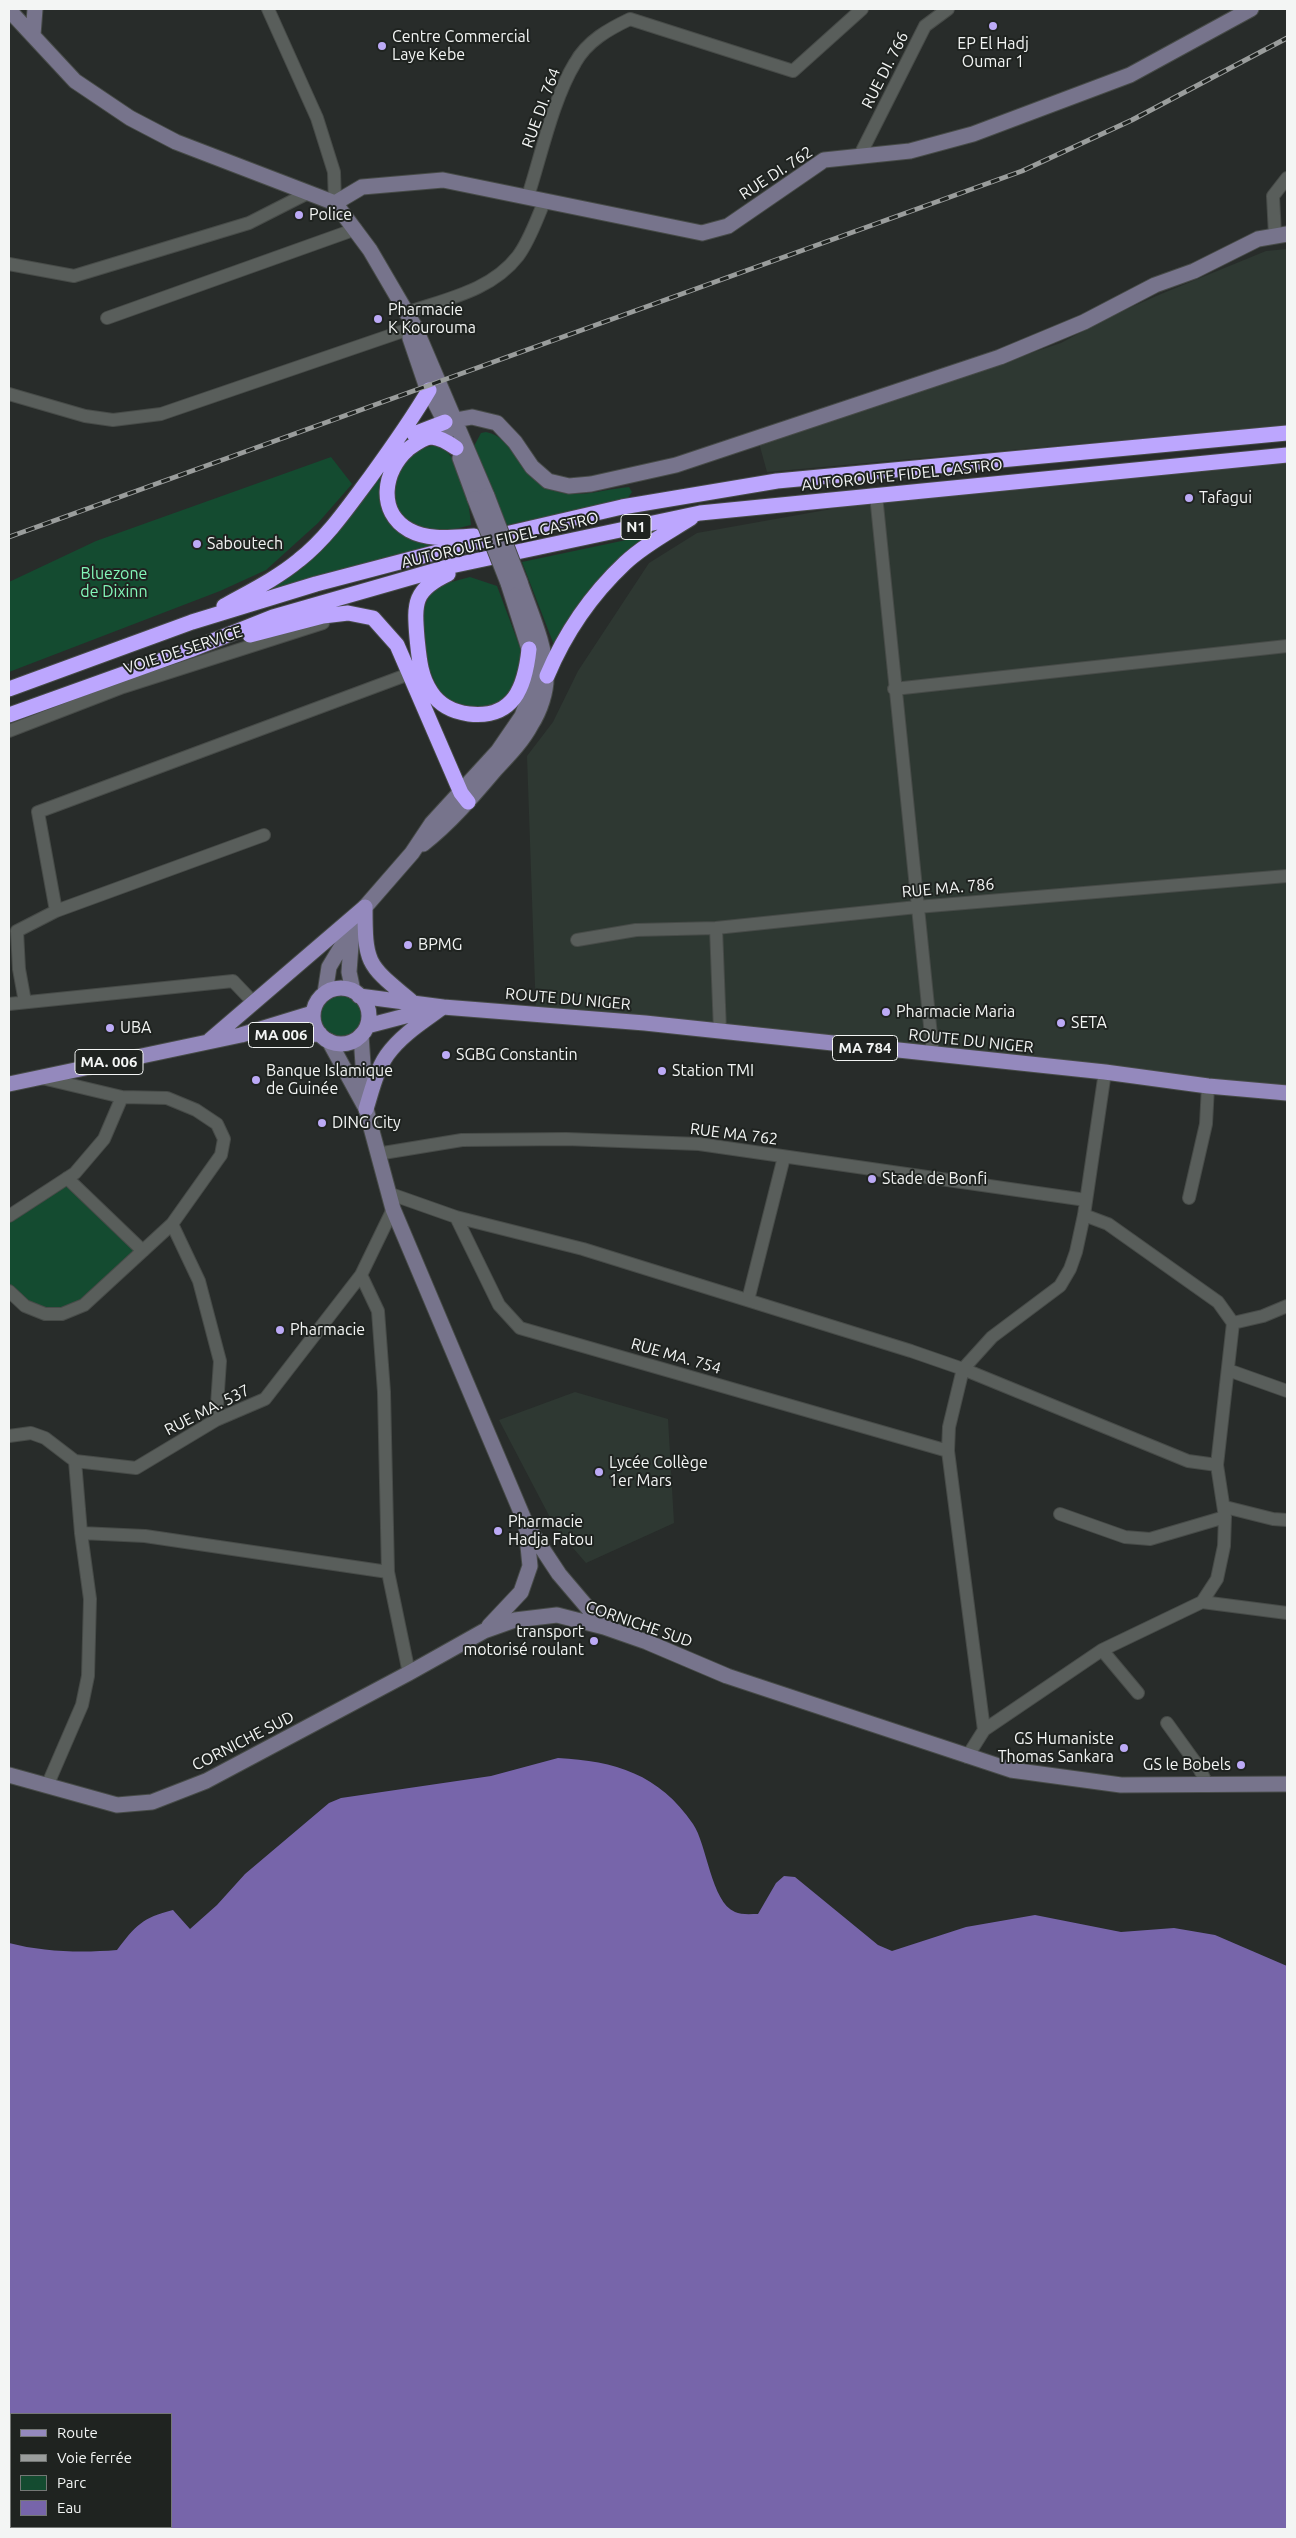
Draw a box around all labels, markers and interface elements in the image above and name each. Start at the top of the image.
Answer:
marker: EP El Hadj Oumar 1 [987,20,999,32]
place label: Centre Commercial Laye Kebe [392,27,530,65]
street label: RUE DI. 766 [857,28,913,112]
place label: EP El Hadj Oumar 1 [957,34,1029,72]
marker: Centre Commercial Laye Kebe [376,40,388,52]
street label: RUE DI. 764 [518,65,564,151]
street label: RUE DI. 762 [736,142,816,204]
place label: Police [309,205,352,225]
marker: Police [293,209,305,221]
place label: Pharmacie K Kourouma [388,300,476,338]
marker: Pharmacie K Kourouma [372,313,384,325]
street label: AUTOROUTE FIDEL CASTRO [800,455,1004,495]
place label: Tafagui [1199,488,1252,508]
marker: Tafagui [1183,492,1195,504]
street label: AUTOROUTE FIDEL CASTRO [399,508,601,572]
road number: N1 [621,514,651,540]
place label: Saboutech [207,534,283,554]
marker: Saboutech [191,538,203,550]
park label: Bluezone de Dixinn [80,564,148,602]
street label: VOIE DE SERVICE [121,622,245,678]
street label: RUE MA. 786 [901,874,995,902]
place label: BPMG [418,935,462,955]
marker: BPMG [402,939,414,951]
street label: ROUTE DU NIGER [504,984,632,1014]
place label: Pharmacie Maria [896,1002,1015,1022]
marker: Pharmacie Maria [880,1006,892,1018]
place label: SETA [1071,1013,1107,1033]
marker: SETA [1055,1017,1067,1029]
place label: UBA [120,1018,151,1038]
marker: UBA [104,1022,116,1034]
road number: MA 006 [248,1022,314,1048]
street label: ROUTE DU NIGER [907,1025,1035,1057]
road number: MA 784 [832,1036,898,1060]
place label: SGBG Constantin [456,1045,578,1065]
marker: SGBG Constantin [440,1049,452,1061]
road number: MA. 006 [75,1050,143,1074]
place label: Banque Islamique de Guinée [266,1061,393,1099]
place label: Station TMI [672,1061,754,1081]
marker: Station TMI [656,1065,668,1077]
marker: Banque Islamique de Guinée [250,1074,262,1086]
place label: DING City [332,1113,401,1133]
marker: DING City [316,1117,328,1129]
street label: RUE MA 762 [689,1119,779,1149]
place label: Stade de Bonfi [882,1169,987,1189]
marker: Stade de Bonfi [866,1173,878,1185]
place label: Pharmacie [290,1320,365,1340]
marker: Pharmacie [274,1324,286,1336]
street label: RUE MA. 754 [629,1334,723,1378]
street label: RUE MA. 537 [161,1380,253,1440]
place label: Lycée Collège 1er Mars [609,1453,708,1491]
marker: Lycée Collège 1er Mars [593,1466,605,1478]
place label: Pharmacie Hadja Fatou [508,1512,593,1550]
marker: Pharmacie Hadja Fatou [492,1525,504,1537]
street label: CORNICHE SUD [583,1597,695,1651]
place label: transport motorisé roulant [463,1622,584,1660]
marker: transport motorisé roulant [588,1635,600,1647]
street label: CORNICHE SUD [189,1707,297,1775]
place label: GS Humaniste Thomas Sankara [998,1729,1114,1767]
marker: GS Humaniste Thomas Sankara [1118,1742,1130,1754]
place label: GS le Bobels [1143,1755,1231,1775]
marker: GS le Bobels [1235,1759,1247,1771]
legend [10,2413,172,2528]
text: Route [57,2424,98,2441]
text: Voie ferrée [57,2449,132,2466]
text: Parc [57,2474,86,2491]
text: Eau [57,2499,82,2516]

